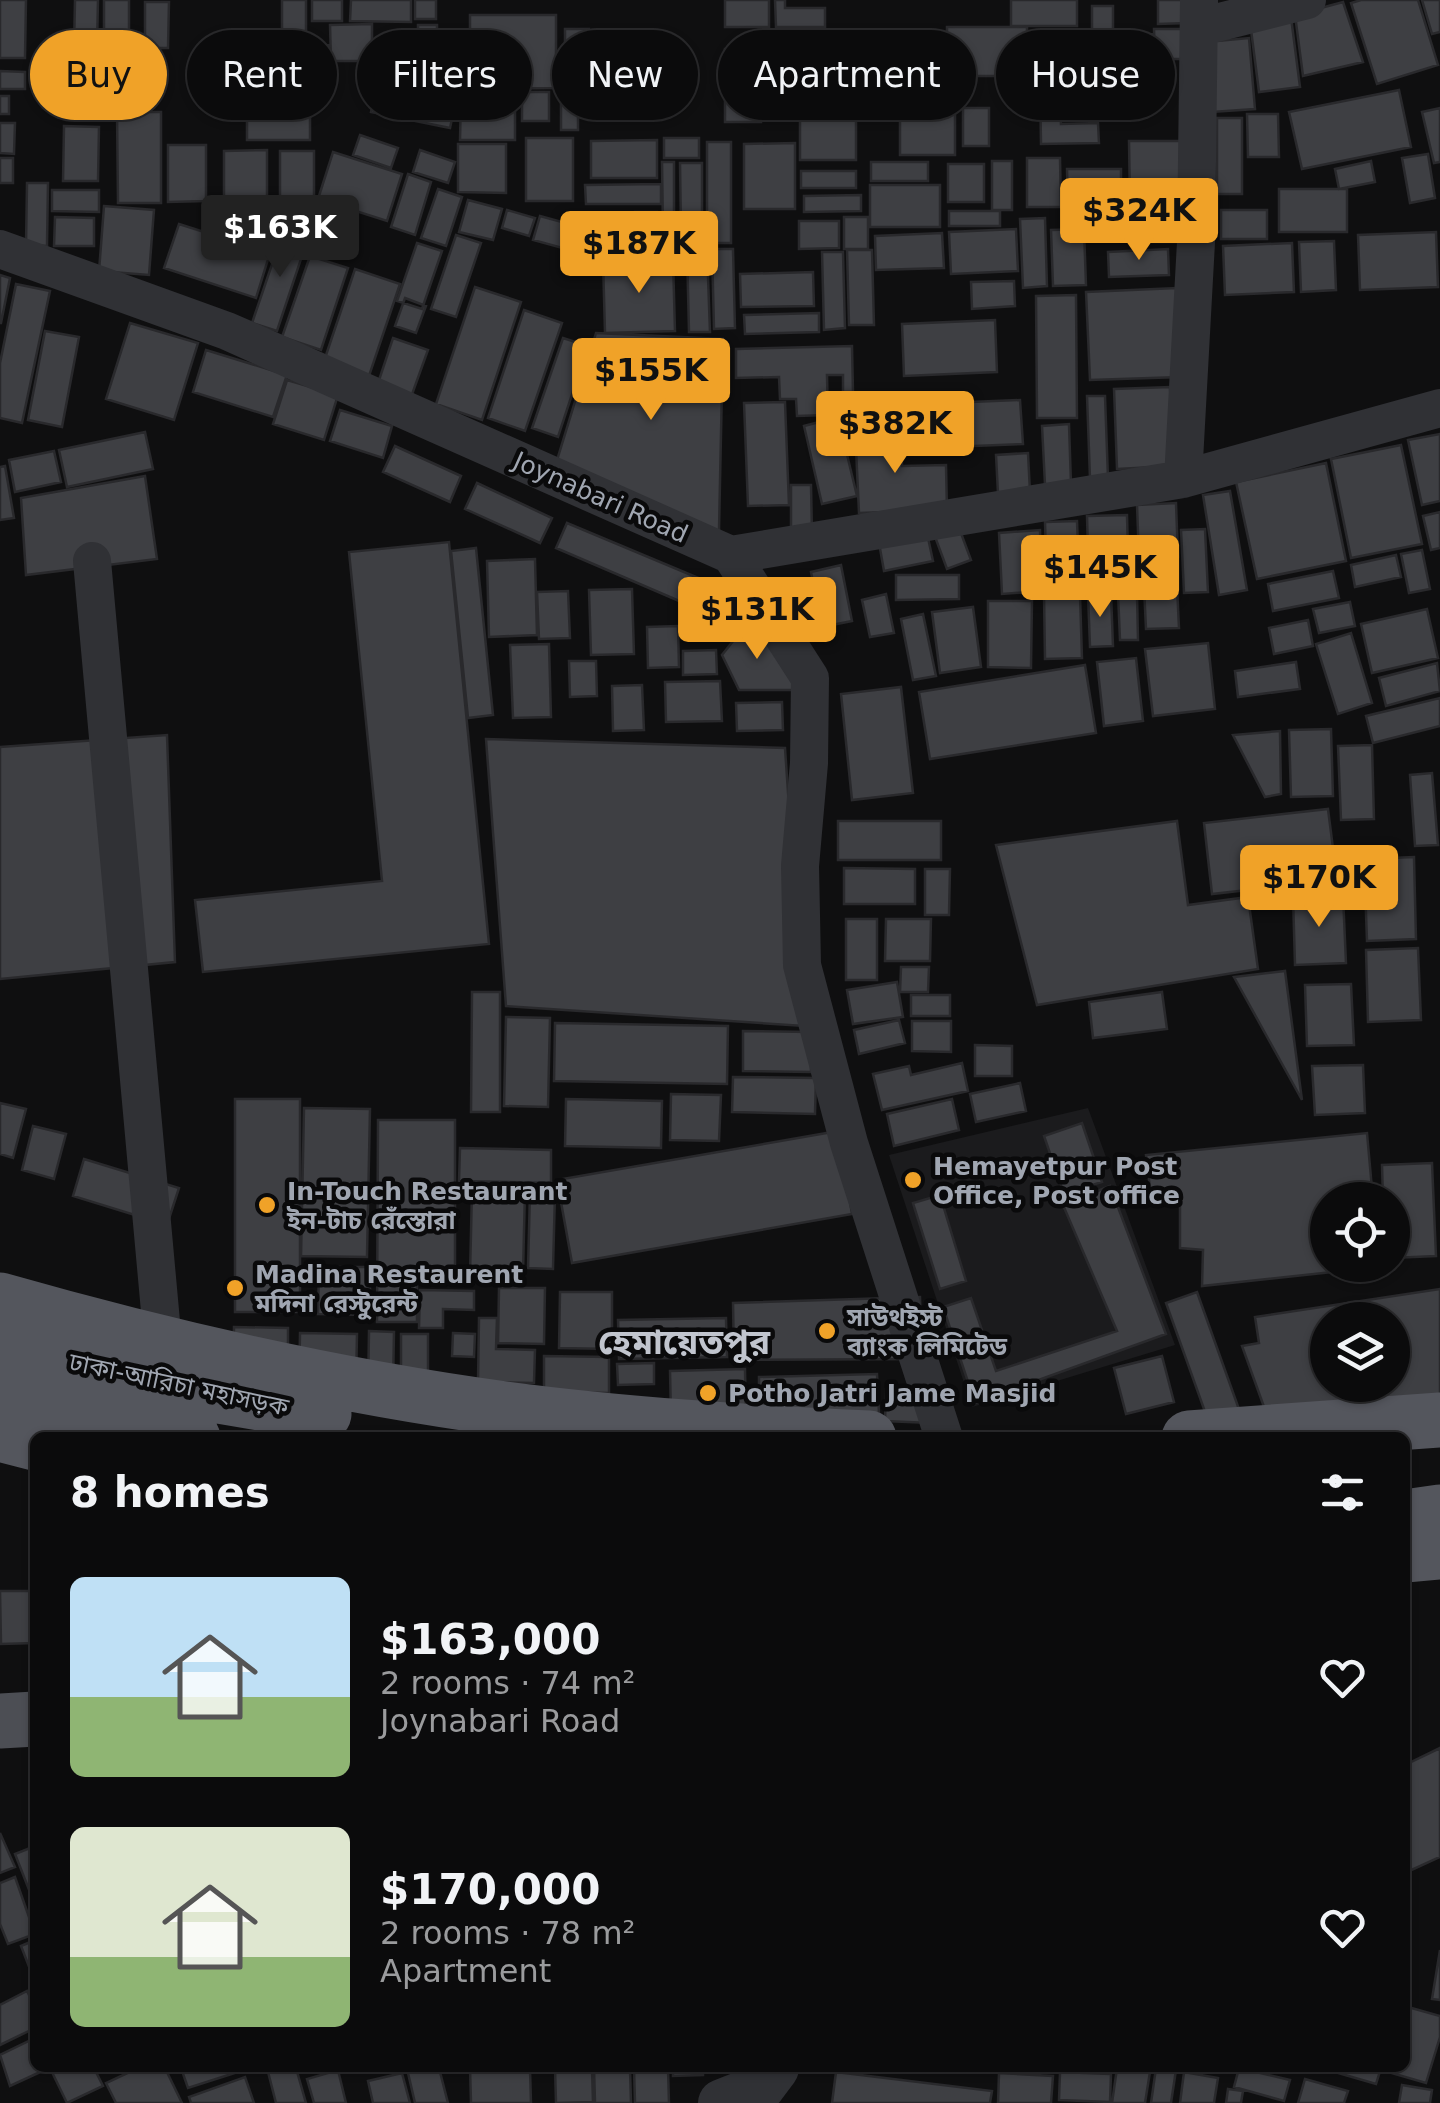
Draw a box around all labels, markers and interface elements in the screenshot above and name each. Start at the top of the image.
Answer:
chip: Buy [30,30,167,120]
chip: Rent [187,30,337,120]
chip: Filters [357,30,532,120]
chip: New [552,30,698,120]
chip: Apartment [718,30,976,120]
chip: House [996,30,1175,120]
pin: $324K [1069,178,1209,263]
text: $324K [1082,191,1196,229]
pin: $163K [210,195,350,280]
text: $163K [223,208,337,246]
pin: $187K [569,211,709,296]
text: $187K [582,224,696,262]
pin: $155K [581,338,721,423]
text: $155K [594,351,708,389]
pin: $382K [825,391,965,476]
text: $382K [838,404,952,442]
street label: Joynabari Road [507,445,692,549]
pin: $145K [1030,535,1170,620]
text: $145K [1043,548,1157,586]
pin: $131K [687,577,827,662]
text: $131K [700,590,814,628]
pin: $170K [1249,845,1389,930]
text: $170K [1262,858,1376,896]
place label: Hemayetpur Post Office, Post office [933,1152,1180,1210]
marker: Hemayetpur Post Office, Post office [902,1169,924,1191]
place label: In-Touch Restaurant ইন-টাচ রেঁস্তোরা [286,1177,568,1235]
map controls [1310,1182,1410,1402]
button: locate [1310,1182,1410,1282]
marker: In-Touch Restaurant ইন-টাচ রেঁস্তোরা [256,1194,278,1216]
place label: Madina Restaurent মদিনা রেস্টুরেন্ট [254,1260,523,1320]
marker: Madina Restaurent মদিনা রেস্টুরেন্ট [224,1277,246,1299]
button: layers [1310,1302,1410,1402]
place label: সাউথইস্ট ব্যাংক লিমিটেড [846,1303,1008,1361]
marker: সাউথইস্ট ব্যাংক লিমিটেড [816,1320,838,1342]
district label: হেমায়েতপুর [598,1322,771,1363]
street label: ঢাকা-আরিচা মহাসড়ক [66,1347,292,1422]
place label: Potho Jatri Jame Masjid [728,1379,1056,1408]
marker: Potho Jatri Jame Masjid [697,1382,719,1404]
icon: filters [1315,1465,1370,1520]
text: 8 homes [70,1468,270,1517]
text: $163,000 [380,1615,601,1664]
icon: home [150,1617,270,1737]
icon: heart [1315,1650,1370,1705]
text: 2 rooms · 74 m² [380,1664,635,1702]
text: Joynabari Road [380,1702,620,1740]
text: $170,000 [380,1865,601,1914]
icon: home [150,1867,270,1987]
icon: heart [1315,1900,1370,1955]
text: 2 rooms · 78 m² [380,1914,635,1952]
text: Apartment [380,1952,551,1990]

